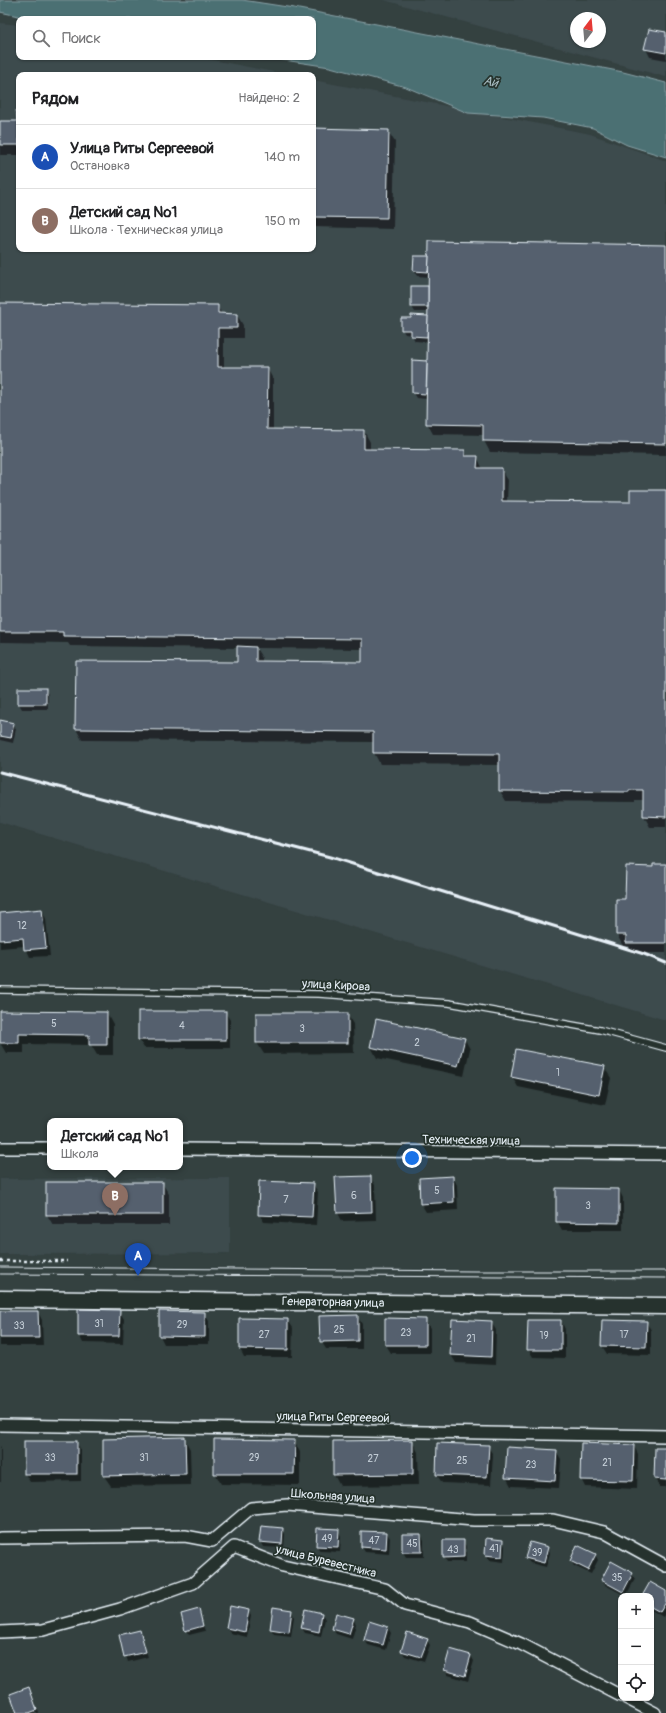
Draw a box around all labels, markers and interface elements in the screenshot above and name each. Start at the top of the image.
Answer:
north arrow [570,12,606,48]
search box [16,16,316,60]
icon: search [30,27,52,49]
text: Поиск [62,29,101,48]
water label: Ай [482,73,501,92]
text: Рядом [32,88,79,109]
text: Найдено: 2 [238,90,300,106]
text: Улица Риты Сергеевой [70,139,214,158]
text: A [41,149,49,165]
text: 140 m [264,149,300,165]
text: Остановка [70,158,130,174]
text: Детский сад №1 [70,203,177,222]
text: B [41,213,49,229]
text: 150 m [265,213,300,229]
text: Школа · Техническая улица [70,222,223,238]
house number: 12 [17,920,27,932]
street label: улица Кирова [300,976,371,995]
house number: 5 [51,1018,57,1030]
house number: 4 [179,1020,185,1032]
house number: 3 [299,1023,305,1035]
house number: 2 [414,1037,420,1049]
house number: 1 [556,1067,560,1079]
popup [47,1118,183,1170]
text: Детский сад №1 [61,1127,169,1146]
street label: Техническая улица [422,1132,520,1149]
text: Школа [61,1146,99,1162]
your location [402,1148,422,1168]
pin: B [102,1183,128,1216]
house number: 5 [434,1185,440,1197]
house number: 6 [351,1190,357,1202]
house number: 7 [283,1194,289,1206]
house number: 3 [585,1200,591,1212]
pin: A [125,1243,151,1276]
street label: Генераторная улица [282,1294,385,1311]
house number: 31 [94,1318,104,1330]
house number: 29 [177,1319,187,1331]
house number: 33 [13,1320,25,1332]
house number: 25 [333,1324,345,1336]
house number: 23 [401,1327,412,1339]
house number: 27 [259,1329,270,1341]
house number: 17 [619,1329,629,1341]
house number: 19 [539,1330,549,1342]
house number: 21 [466,1333,476,1345]
street label: улица Риты Сергеевой [275,1409,390,1426]
house number: 33 [44,1452,56,1464]
house number: 31 [139,1452,149,1464]
house number: 29 [249,1452,259,1464]
house number: 27 [368,1453,379,1465]
house number: 25 [456,1455,468,1467]
house number: 21 [602,1457,612,1469]
house number: 23 [526,1459,537,1471]
street label: Школьная улица [291,1486,376,1507]
house number: 49 [322,1533,332,1545]
house number: 47 [368,1535,380,1547]
house number: 45 [406,1538,418,1550]
street label: улица Буревестника [273,1541,378,1581]
house number: 41 [489,1543,499,1555]
house number: 43 [447,1544,459,1556]
house number: 39 [532,1547,542,1559]
house number: 35 [612,1572,623,1584]
map controls [618,1593,654,1701]
button: + [618,1593,654,1629]
button: − [618,1629,654,1665]
button: locate [618,1665,654,1701]

